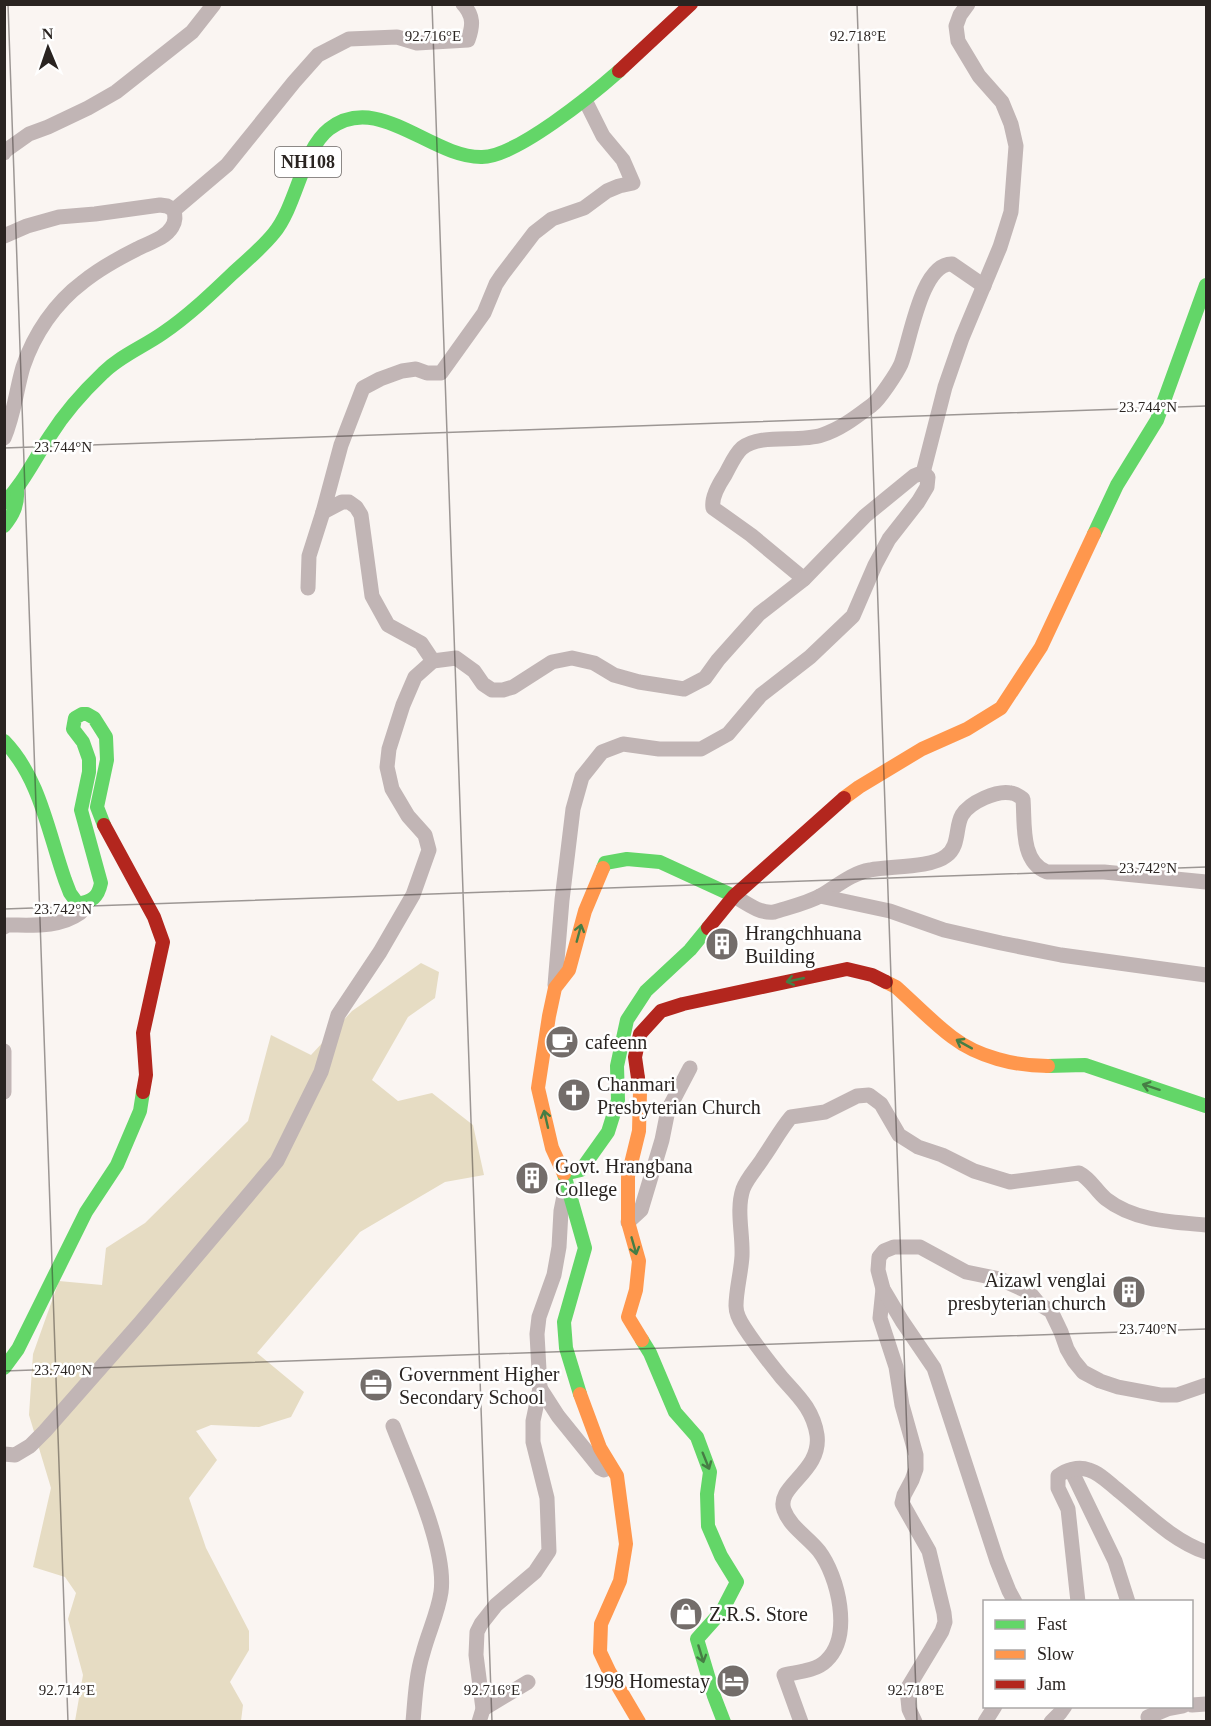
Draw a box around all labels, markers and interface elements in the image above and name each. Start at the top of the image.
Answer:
north arrow [18,18,78,78]
text: N [41,25,54,42]
text: 92.716°E [405,28,461,44]
text: 92.718°E [830,28,886,44]
road number: NH108 [275,147,341,177]
text: 23.744°N [1119,399,1177,415]
text: 23.744°N [34,439,92,455]
text: 23.742°N [1119,860,1177,876]
text: 23.742°N [34,901,92,917]
place label: Hrangchhuana Building [745,922,862,968]
one-way arrow [574,924,586,943]
building icon: Hrangchhuana Building [704,926,740,962]
one-way arrow [785,975,804,987]
cafe icon: cafeenn [544,1024,580,1060]
place label: cafeenn [585,1031,647,1053]
one-way arrow [956,1038,973,1050]
place label: Chanmari Presbyterian Church [597,1073,761,1119]
church icon: Chanmari Presbyterian Church [556,1077,592,1113]
one-way arrow [1142,1081,1161,1092]
one-way arrow [539,1110,551,1129]
place label: Govt. Hrangbana College [555,1155,693,1201]
building icon: Govt. Hrangbana College [514,1160,550,1196]
one-way arrow [629,1236,640,1255]
place label: Aizawl venglai presbyterian church [948,1269,1106,1315]
building icon: Aizawl venglai presbyterian church [1111,1274,1147,1310]
text: 23.740°N [1119,1321,1177,1337]
text: 23.740°N [34,1362,92,1378]
place label: Government Higher Secondary School [399,1363,560,1409]
office icon: Government Higher Secondary School [358,1367,394,1403]
one-way arrow [701,1451,712,1470]
shop icon: Z.R.S. Store [668,1596,704,1632]
legend [983,1600,1193,1708]
place label: Z.R.S. Store [709,1603,808,1625]
text: Fast [1037,1614,1067,1634]
one-way arrow [696,1644,707,1663]
text: Slow [1037,1644,1074,1664]
hotel icon: 1998 Homestay [715,1663,751,1699]
place label: 1998 Homestay [584,1670,710,1693]
text: Jam [1037,1674,1066,1694]
text: 92.714°E [39,1682,95,1698]
text: 92.716°E [464,1682,520,1698]
text: 92.718°E [888,1682,944,1698]

